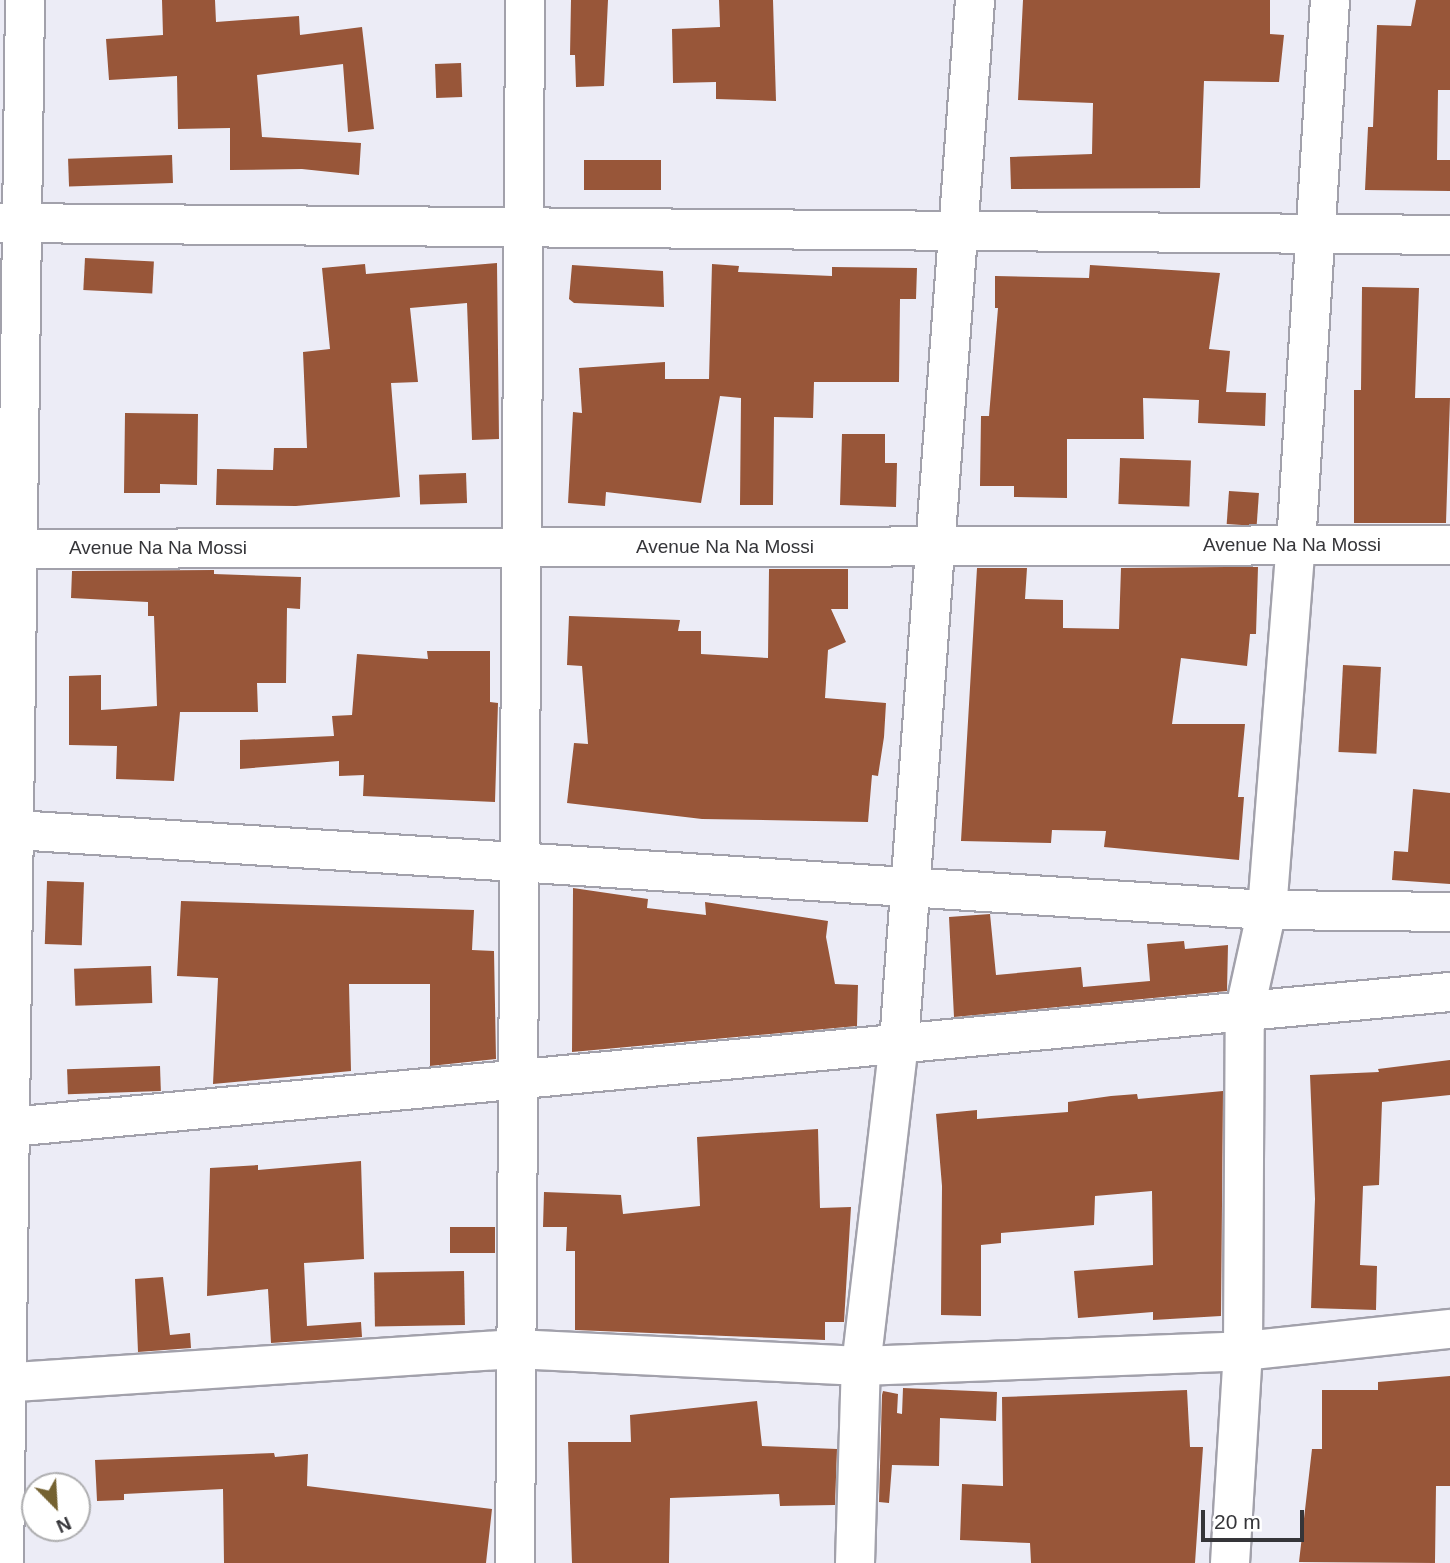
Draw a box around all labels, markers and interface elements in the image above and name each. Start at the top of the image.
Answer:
street label: Avenue Na Na Mossi [1203,534,1381,556]
street label: Avenue Na Na Mossi [636,536,814,558]
street label: Avenue Na Na Mossi [69,537,247,559]
north arrow [21,1472,91,1542]
scale bar [1205,1496,1308,1540]
text: 20 m [1214,1510,1261,1533]
text: N [53,1512,74,1537]

